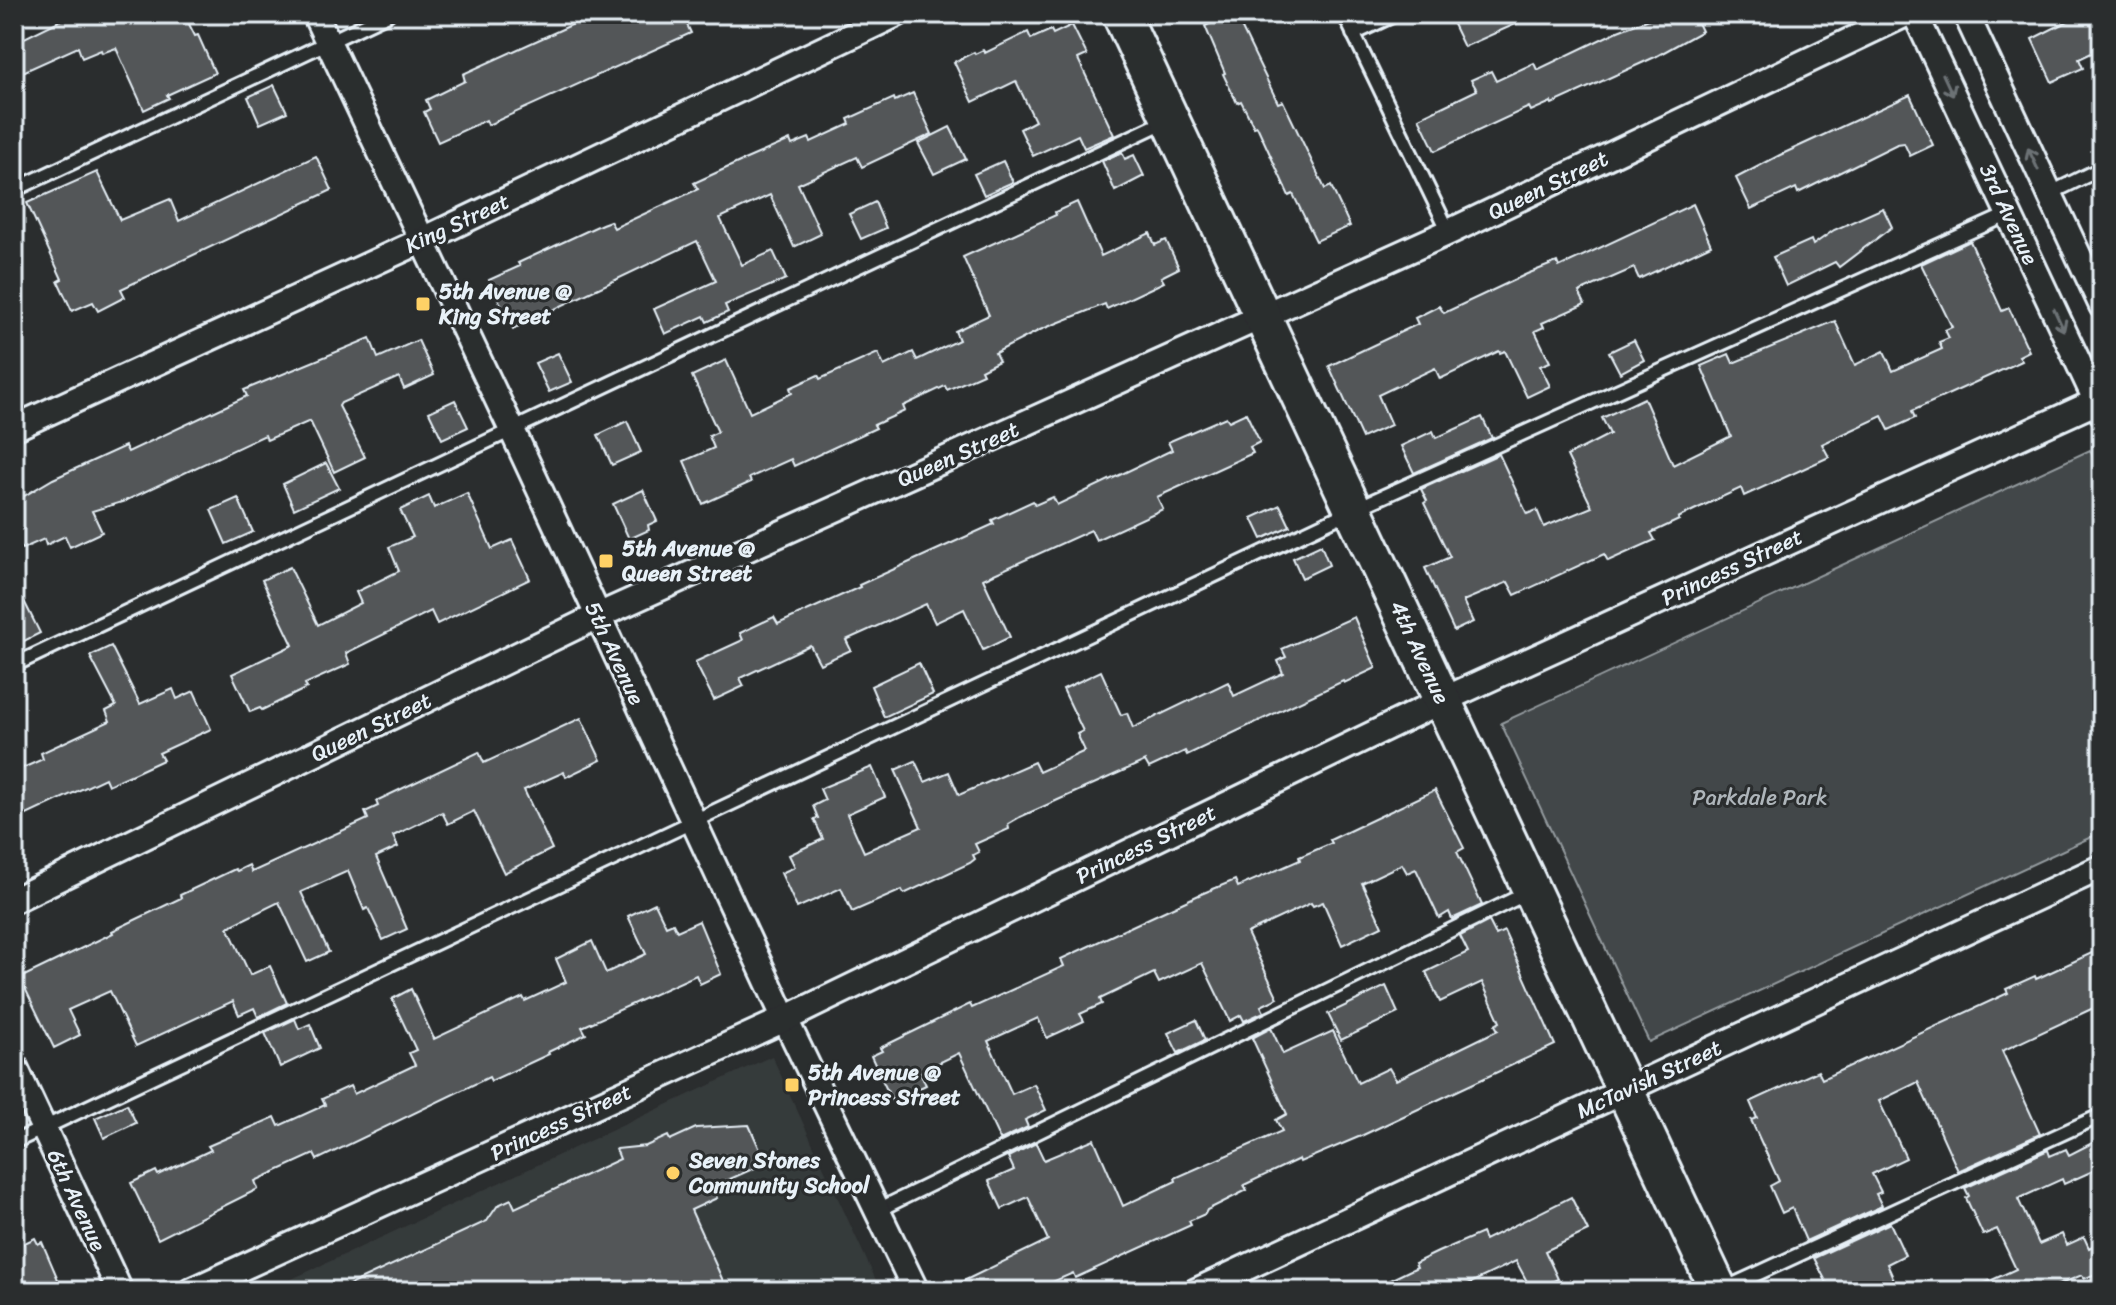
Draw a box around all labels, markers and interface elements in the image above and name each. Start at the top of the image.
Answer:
one-way arrow [1942,72,1957,96]
street label: Queen Street [1481,139,1615,231]
one-way arrow [2025,147,2040,171]
street label: 3rd Avenue [1968,157,2050,272]
street label: King Street [398,181,516,264]
place label: 5th Avenue @ King Street [438,272,572,336]
marker: 5th Avenue @ King Street [414,295,432,313]
one-way arrow [2052,308,2067,332]
street label: Queen Street [891,410,1026,498]
street label: Princess Street [1655,517,1810,617]
place label: 5th Avenue @ Queen Street [622,529,755,593]
marker: 5th Avenue @ Queen Street [597,552,615,570]
street label: 4th Avenue [1379,594,1461,711]
street label: 5th Avenue [574,595,656,712]
street label: Queen Street [304,681,438,773]
park label: Parkdale Park [1692,778,1828,817]
street label: Princess Street [1069,793,1223,895]
street label: McTavish Street [1570,1028,1729,1130]
place label: 5th Avenue @ Princess Street [808,1053,961,1117]
street label: Princess Street [484,1072,639,1172]
marker: 5th Avenue @ Princess Street [783,1076,801,1094]
place label: Seven Stones Community School [688,1141,871,1205]
street label: 6th Avenue [36,1142,118,1258]
marker: Seven Stones Community School [664,1164,682,1182]

